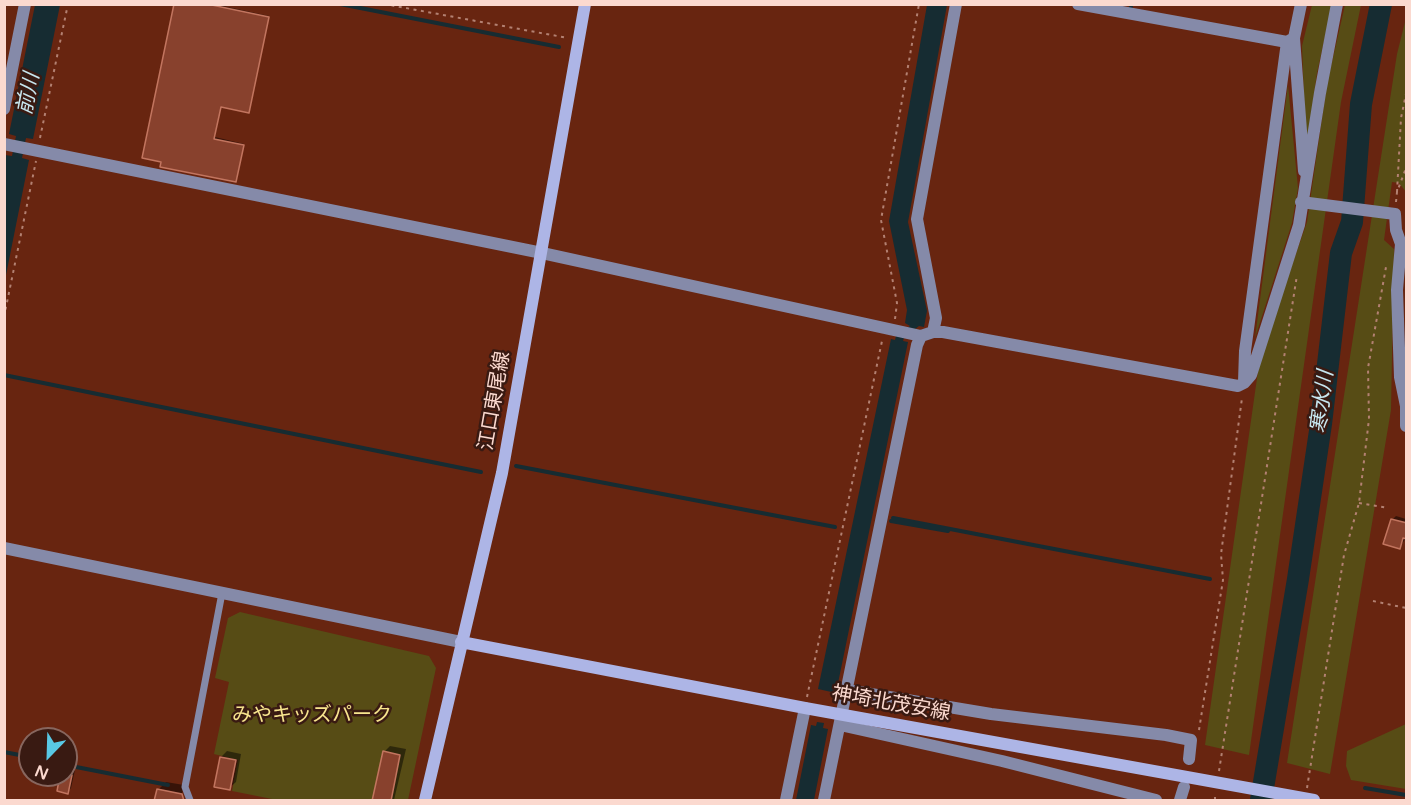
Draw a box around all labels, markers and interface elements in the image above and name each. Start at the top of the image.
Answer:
water label: 前川 [13,71,45,117]
street label: 江口東尾線 [474,350,516,452]
water label: 寒水川 [1307,369,1339,435]
street label: 神埼北茂安線 [830,682,952,726]
park label: みやキッズパーク [232,704,392,728]
north arrow [18,727,78,787]
text: N [32,760,52,783]

